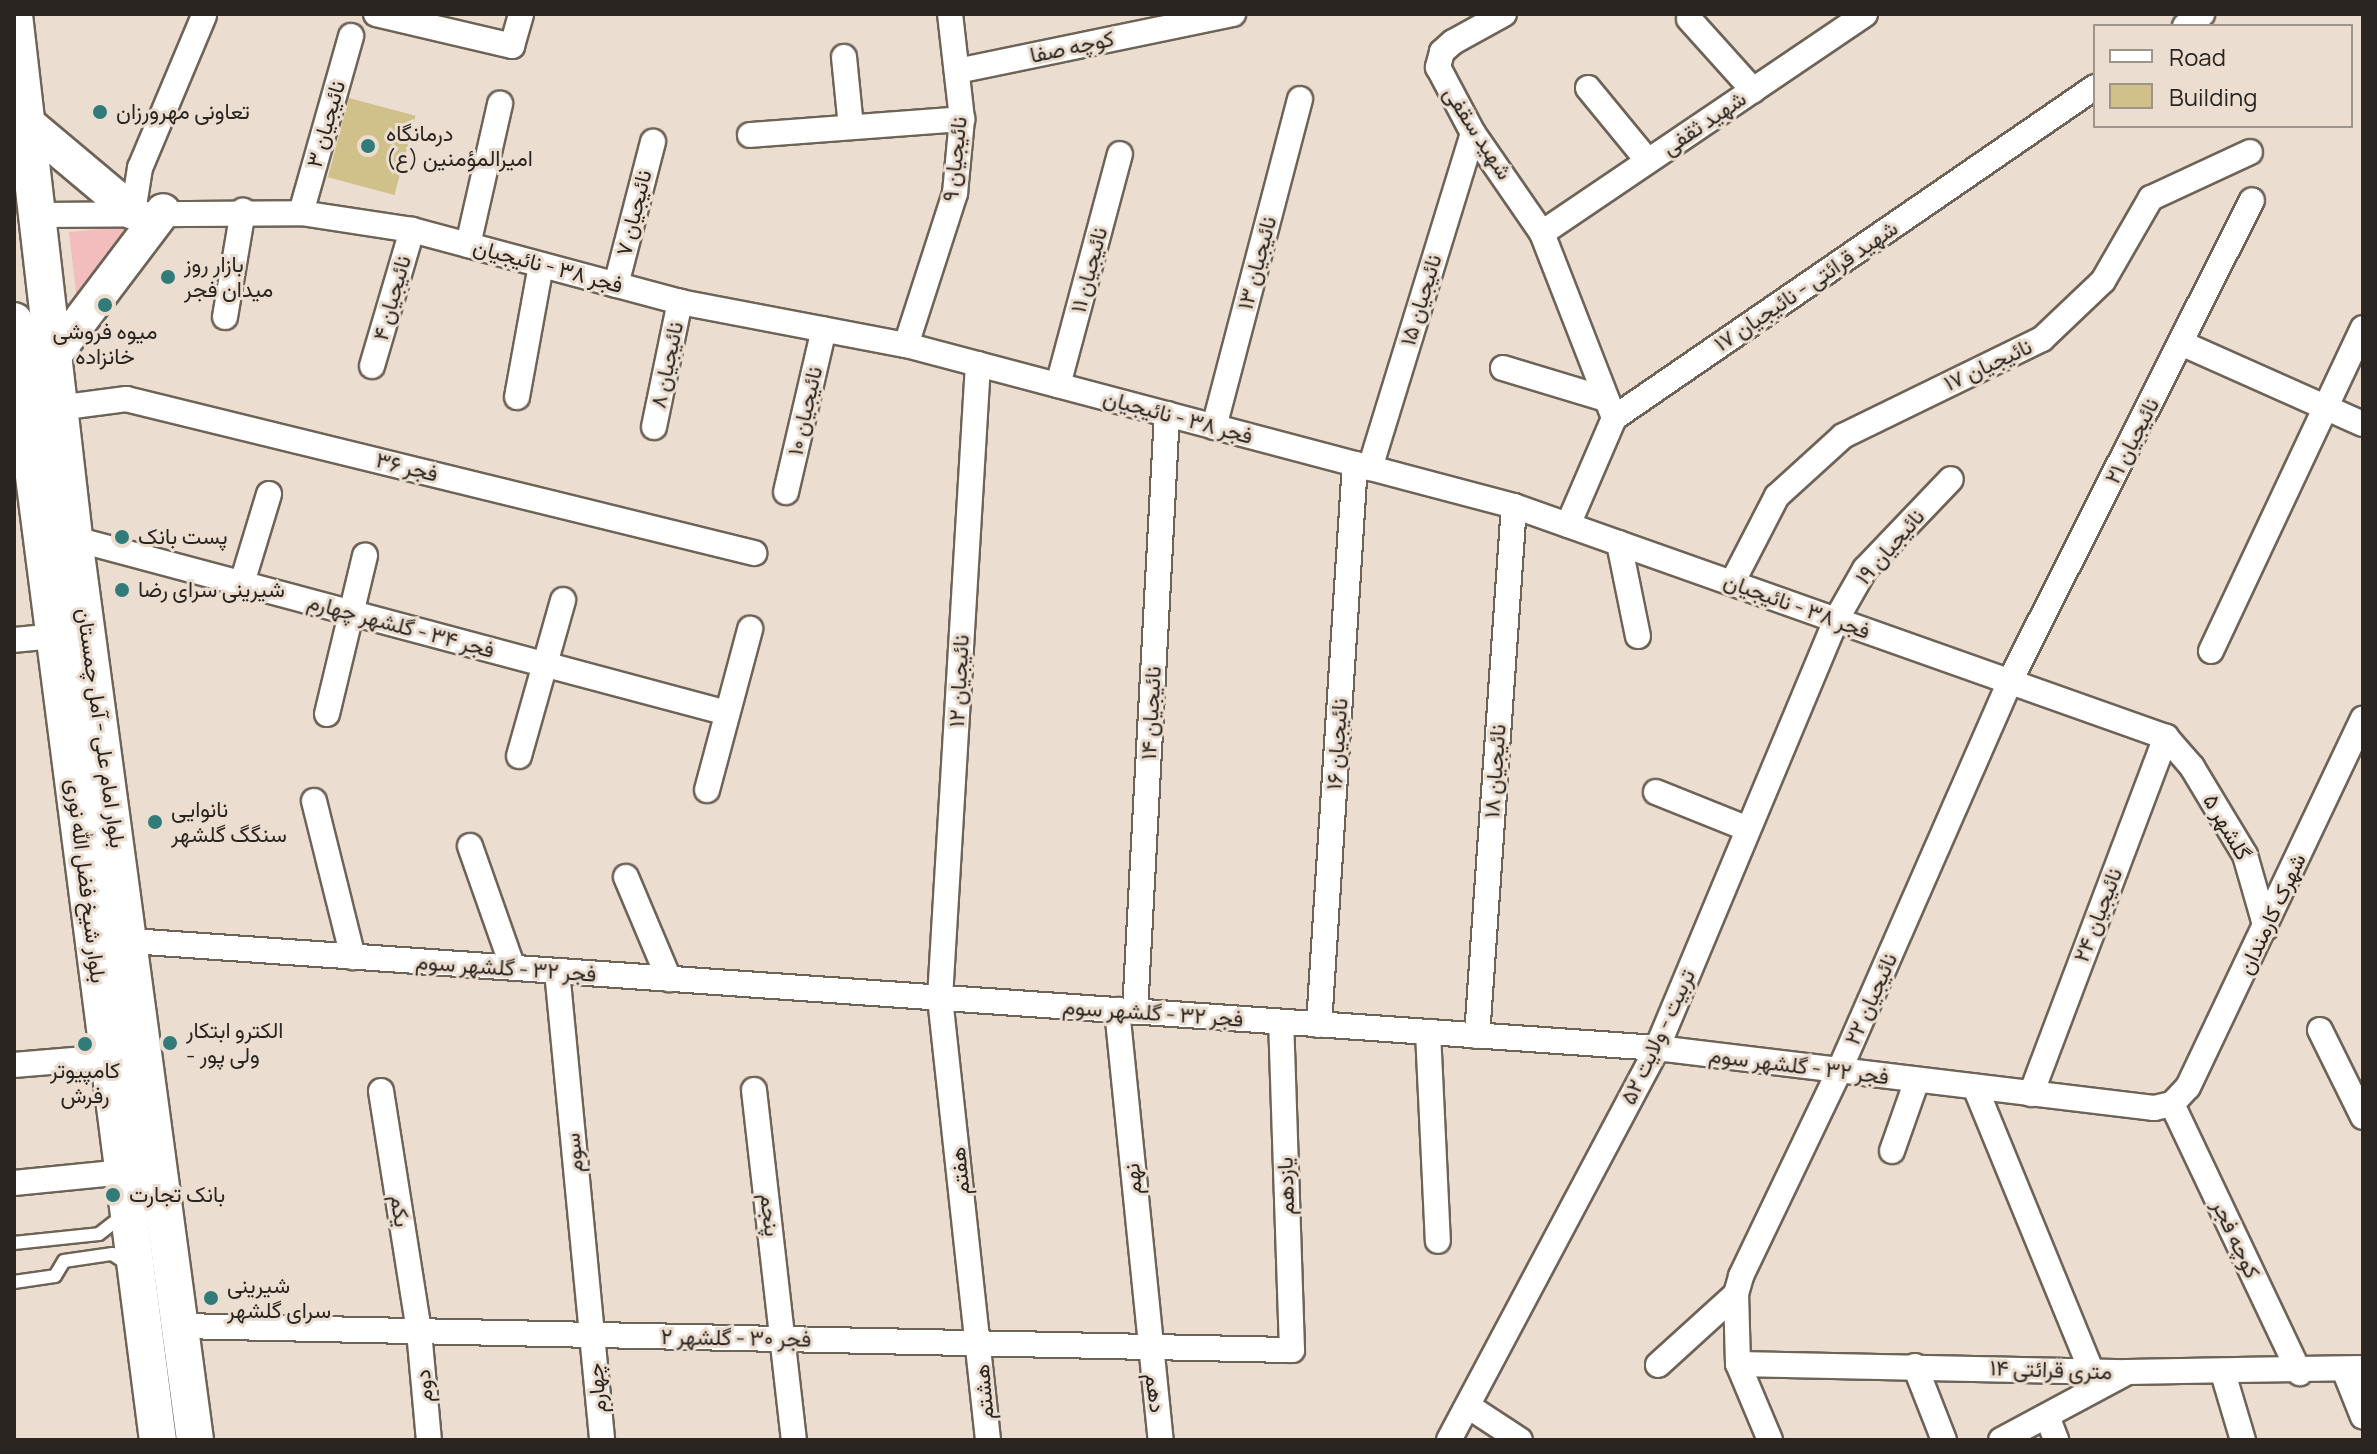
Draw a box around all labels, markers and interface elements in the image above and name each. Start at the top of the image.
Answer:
legend [2093,24,2353,128]
street label: کوچه صفا [1028,25,1116,69]
text: Road [2169,40,2226,73]
street label: نائیجیان ۳ [301,77,351,171]
text: Building [2169,80,2257,113]
street label: شهید سقفی [1438,81,1518,185]
street label: شهید ثقفی [1657,85,1751,161]
place label: تعاونی مهرورزان [116,99,250,125]
marker: تعاونی مهرورزان [91,103,109,121]
street label: نائیجیان ۹ [937,115,973,203]
place label: درمانگاه امیرالمؤمنین (ع) [386,120,533,172]
marker: درمانگاه امیرالمؤمنین (ع) [357,135,379,157]
street label: نائیجیان ۷ [611,167,657,259]
street label: نائیجیان ۱۳ [1232,213,1282,313]
street label: شهید قرائتی - نائیجیان ۱۷ [1709,215,1903,357]
street label: نائیجیان ۱۱ [1065,224,1113,316]
street label: فجر ۳۸ - نائیجیان [470,233,626,299]
place label: بازار روز میدان فجر [184,251,273,302]
street label: نائیجیان ۱۵ [1395,251,1447,349]
street label: نائیجیان ۴ [367,252,417,344]
marker: بازار روز میدان فجر [159,268,177,286]
marker: میوه فروشی خانزاده [96,296,114,314]
place label: میوه فروشی خانزاده [53,318,157,370]
street label: نائیجیان ۸ [645,319,689,411]
street label: نائیجیان ۱۷ [1940,333,2036,397]
street label: نائیجیان ۱۰ [782,364,828,458]
street label: فجر ۳۸ - نائیجیان [1100,384,1256,450]
street label: نائیجیان ۲۱ [2099,394,2165,488]
street label: فجر ۳۶ [373,447,441,487]
street label: نائیجیان ۱۹ [1850,504,1930,590]
place label: پست بانک [138,524,228,550]
marker: پست بانک [113,528,131,546]
street label: فجر ۳۸ - نائیجیان [1720,567,1874,645]
place label: شیرینی سرای رضا [138,577,285,603]
marker: شیرینی سرای رضا [113,581,131,599]
street label: فجر ۳۴ - گلشهر چهارم [305,588,497,664]
street label: بلوار امام علی - آمل چمستان [71,606,131,850]
street label: نائیجیان ۱۲ [943,634,975,728]
street label: نائیجیان ۱۴ [1135,666,1167,760]
street label: نائیجیان ۱۶ [1321,697,1353,791]
street label: نائیجیان ۱۸ [1479,723,1511,819]
street label: بلوار شیخ فضل الله نوری [60,777,112,985]
street label: گلشهر ۵ [2198,789,2256,865]
place label: نانوایی سنگگ گلشهر [171,796,287,848]
marker: نانوایی سنگگ گلشهر [146,813,164,831]
street label: شهرک کارمندان [2232,849,2312,979]
street label: نائیجیان ۲۴ [2068,864,2128,966]
street label: فجر ۳۲ - گلشهر سوم [415,949,597,987]
street label: نائیجیان ۲۲ [1839,949,1903,1049]
street label: تربیت - ولایت ۵۲ [1615,965,1701,1109]
street label: فجر ۳۲ - گلشهر سوم [1062,994,1244,1032]
place label: الکترو ابتکار - ولی پور [186,1017,283,1068]
marker: الکترو ابتکار - ولی پور [161,1034,179,1052]
marker: کامپیوتر رفرش [76,1035,94,1053]
street label: فجر ۳۲ - گلشهر سوم [1707,1042,1891,1090]
place label: کامپیوتر رفرش [50,1057,120,1108]
street label: سوم [559,1132,589,1174]
street label: هفتم [944,1146,976,1196]
street label: یازدهم [1272,1156,1300,1216]
street label: نهم [1118,1162,1148,1196]
place label: بانک تجارت [129,1182,225,1208]
marker: بانک تجارت [104,1186,122,1204]
street label: پنجم [754,1192,786,1238]
street label: یکم [384,1193,416,1229]
street label: کوچه فجر [2206,1196,2266,1282]
place label: شیرینی سرای گلشهر [227,1272,331,1324]
marker: شیرینی سرای گلشهر [202,1289,220,1307]
street label: فجر ۳۰ - گلشهر ۲ [661,1323,811,1353]
street label: ۱۴ متری قرائتی [1989,1355,2113,1385]
street label: چهارم [582,1362,612,1414]
street label: هشتم [968,1363,1000,1421]
street label: دوم [409,1368,439,1404]
street label: دهم [1139,1371,1171,1415]

